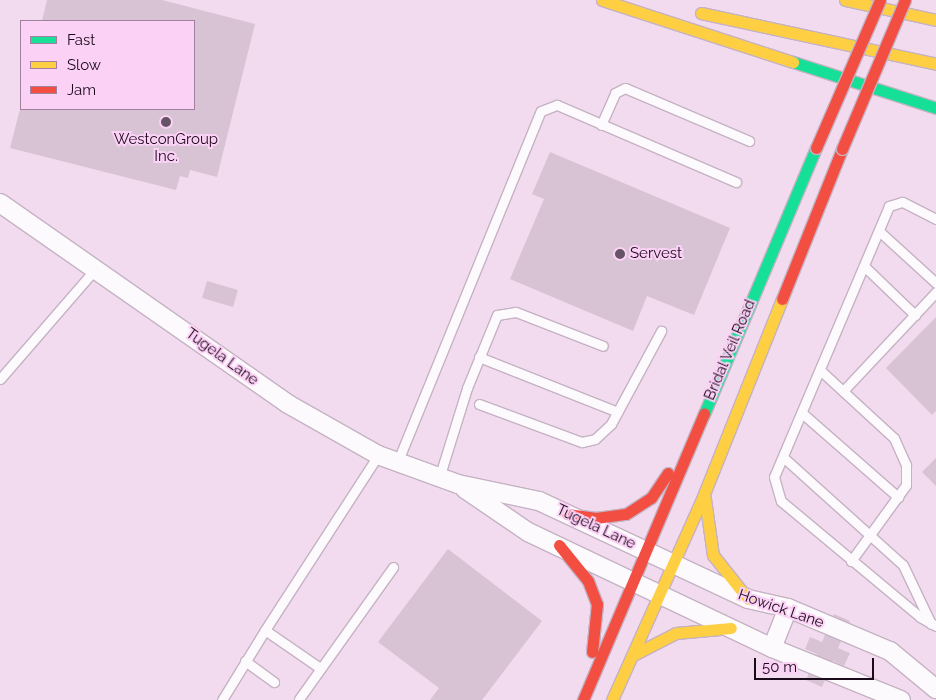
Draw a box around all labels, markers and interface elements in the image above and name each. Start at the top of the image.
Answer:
legend [20,20,195,110]
text: Fast [67,31,95,49]
text: Slow [67,56,101,74]
text: Jam [67,81,96,99]
marker: WestconGroup Inc. [160,116,172,128]
place label: WestconGroup Inc. [114,130,218,165]
place label: Servest [630,245,682,263]
marker: Servest [614,248,626,260]
street label: Bridal Veil Road [700,296,760,404]
street label: Tugela Lane [182,325,262,389]
street label: Tugela Lane [553,501,639,553]
street label: Howick Lane [736,586,826,632]
scale bar [756,648,876,680]
text: 50 m [762,658,797,676]

